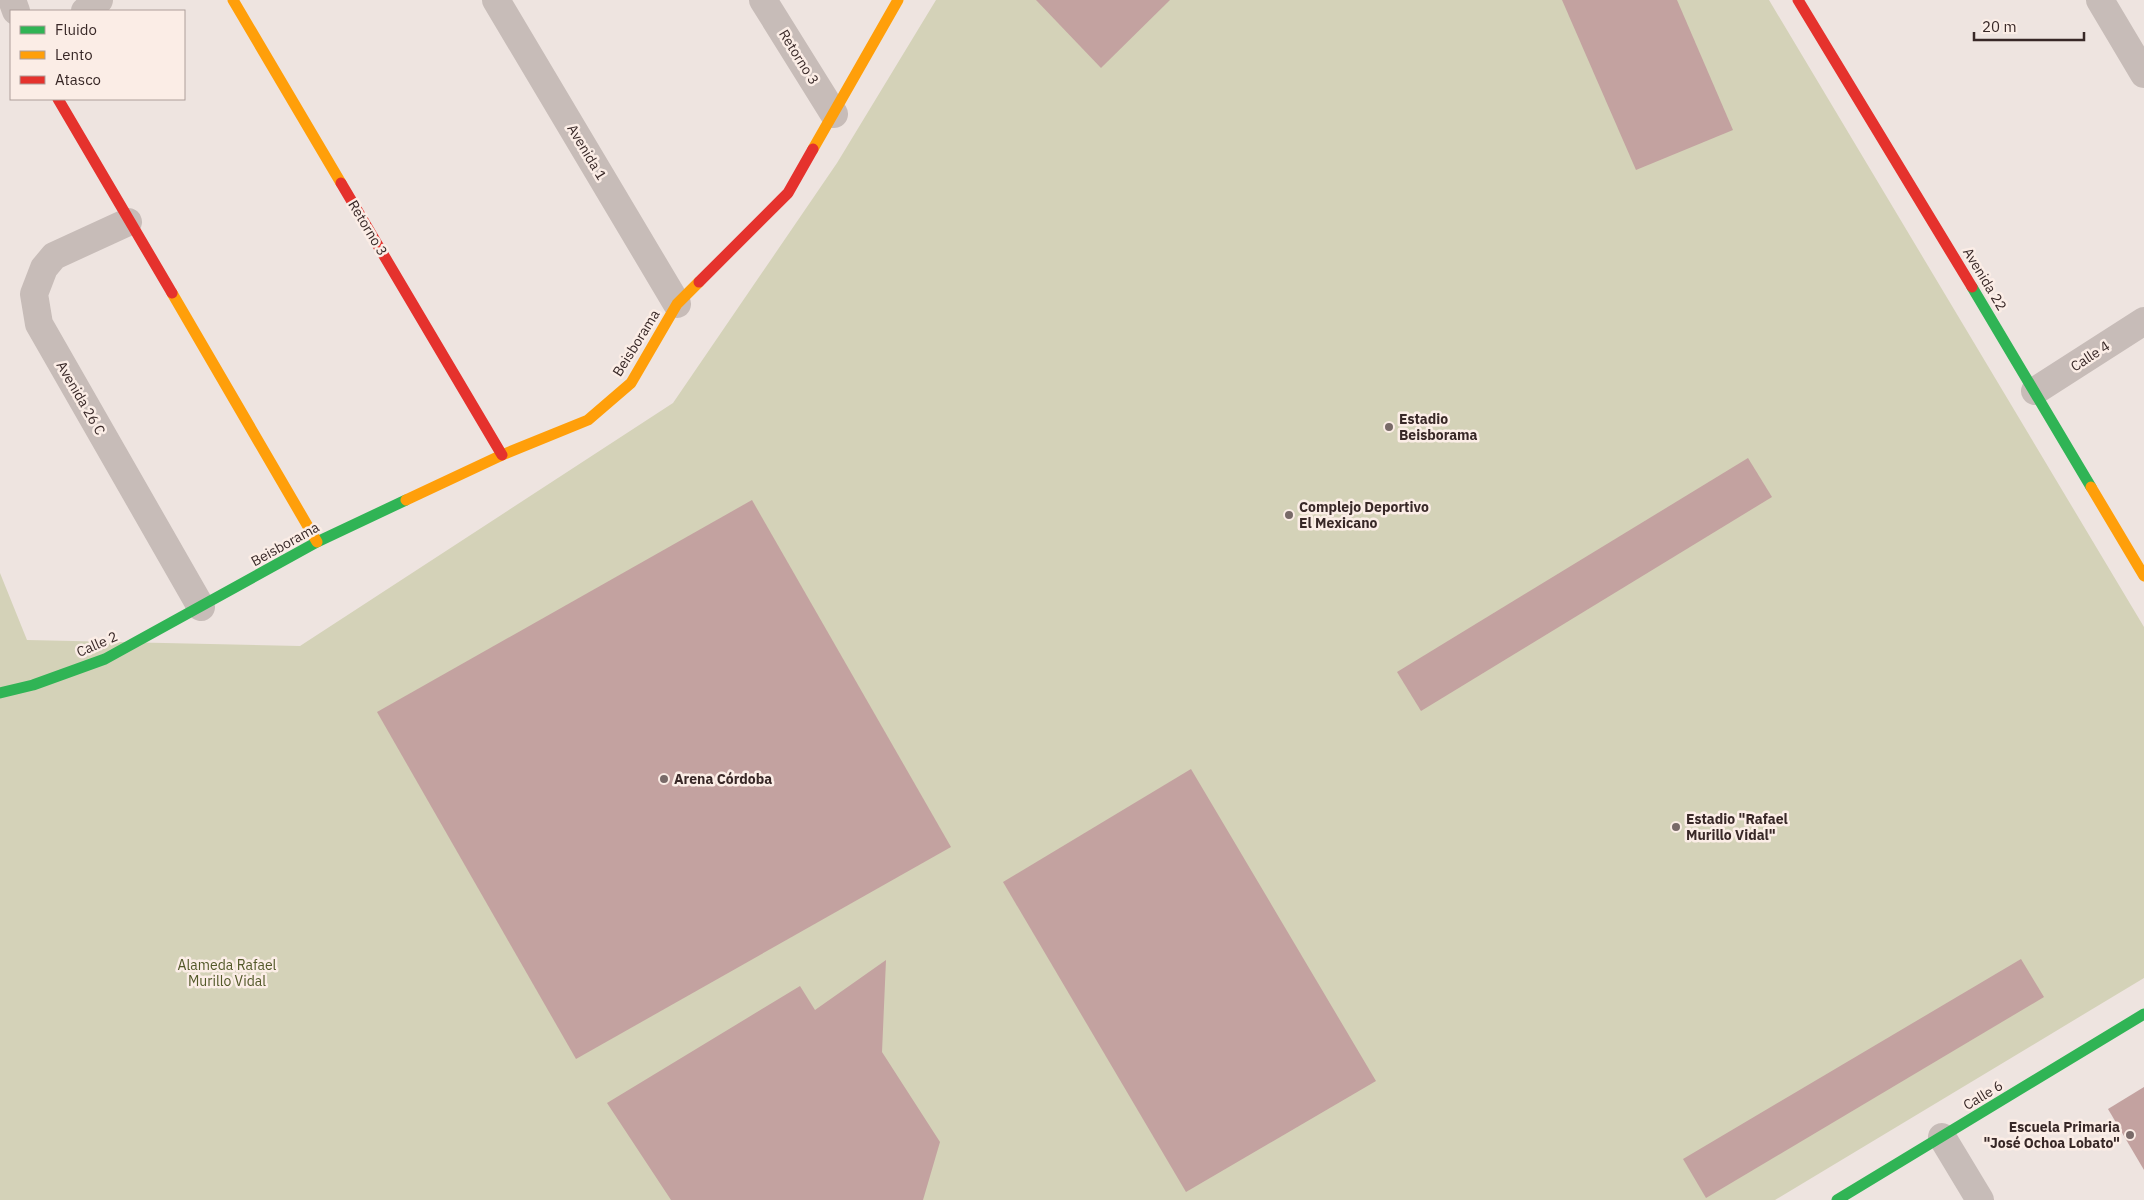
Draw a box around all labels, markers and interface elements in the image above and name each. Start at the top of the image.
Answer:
legend [10,10,185,100]
scale bar [1974,10,2084,42]
text: 20 m [1982,17,2017,36]
text: Fluido [55,20,97,39]
street label: Retorno 3 [775,26,823,88]
text: Lento [55,45,93,64]
text: Atasco [55,70,101,89]
street label: Avenida 1 [563,121,611,183]
street label: Retorno 3 [344,197,392,259]
street label: Avenida 22 [1959,244,2011,314]
street label: Beisborama [608,306,664,380]
street label: Calle 4 [2067,337,2113,375]
street label: Avenida 26 C [53,358,110,438]
place label: Estadio Beisborama [1399,410,1478,444]
marker: Estadio Beisborama [1383,421,1395,433]
place label: Complejo Deportivo El Mexicano [1299,498,1429,532]
marker: Complejo Deportivo El Mexicano [1283,509,1295,521]
street label: Beisborama [248,518,323,570]
street label: Calle 2 [74,627,120,661]
place label: Arena Córdoba [674,770,772,788]
marker: Arena Córdoba [658,773,670,785]
place label: Estadio "Rafael Murillo Vidal" [1686,810,1788,844]
marker: Estadio "Rafael Murillo Vidal" [1670,821,1682,833]
park label: Alameda Rafael Murillo Vidal [178,956,277,990]
street label: Calle 6 [1960,1076,2006,1114]
place label: Escuela Primaria "José Ochoa Lobato" [1984,1118,2120,1152]
marker: Escuela Primaria "José Ochoa Lobato" [2124,1129,2136,1141]

